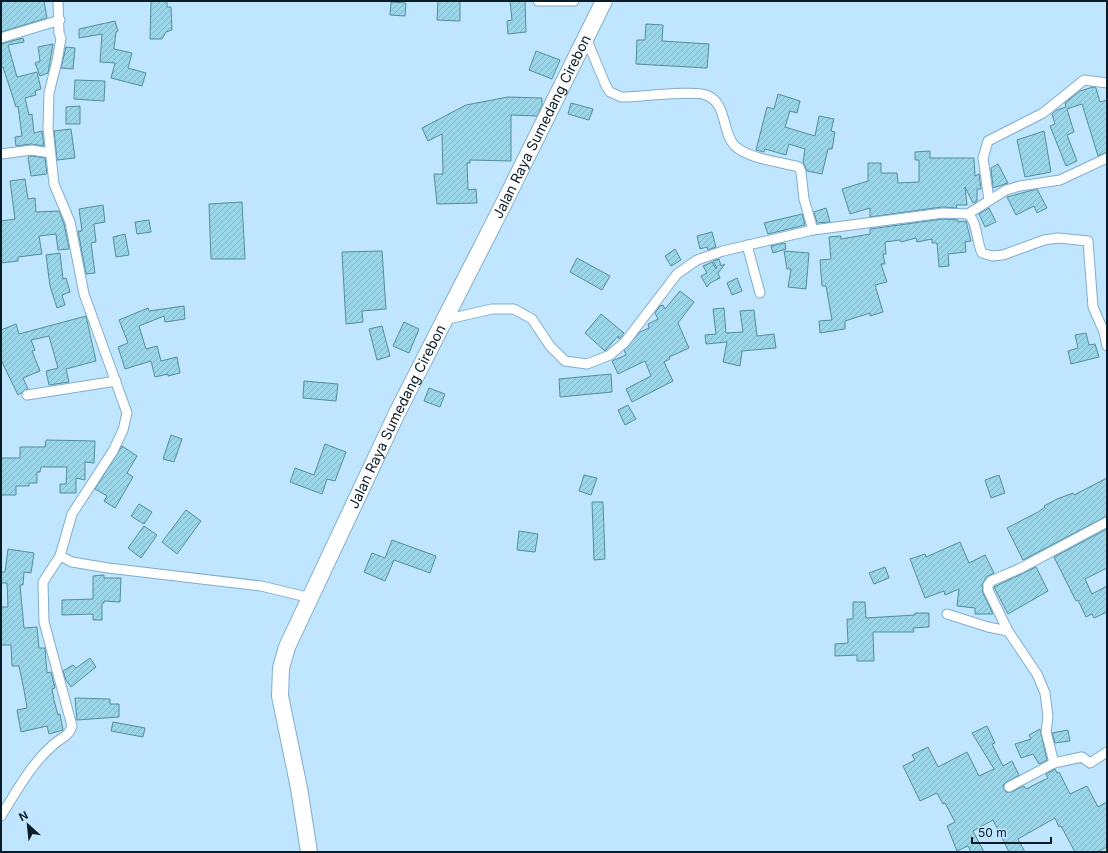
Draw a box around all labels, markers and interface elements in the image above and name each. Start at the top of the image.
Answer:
street label: Jalan Raya Sumedang Cirebon [489,32,594,221]
street label: Jalan Raya Sumedang Cirebon [344,321,449,511]
north arrow [8,805,48,845]
text: N [17,808,30,824]
scale bar [972,819,1051,845]
text: 50 m [978,825,1007,840]

